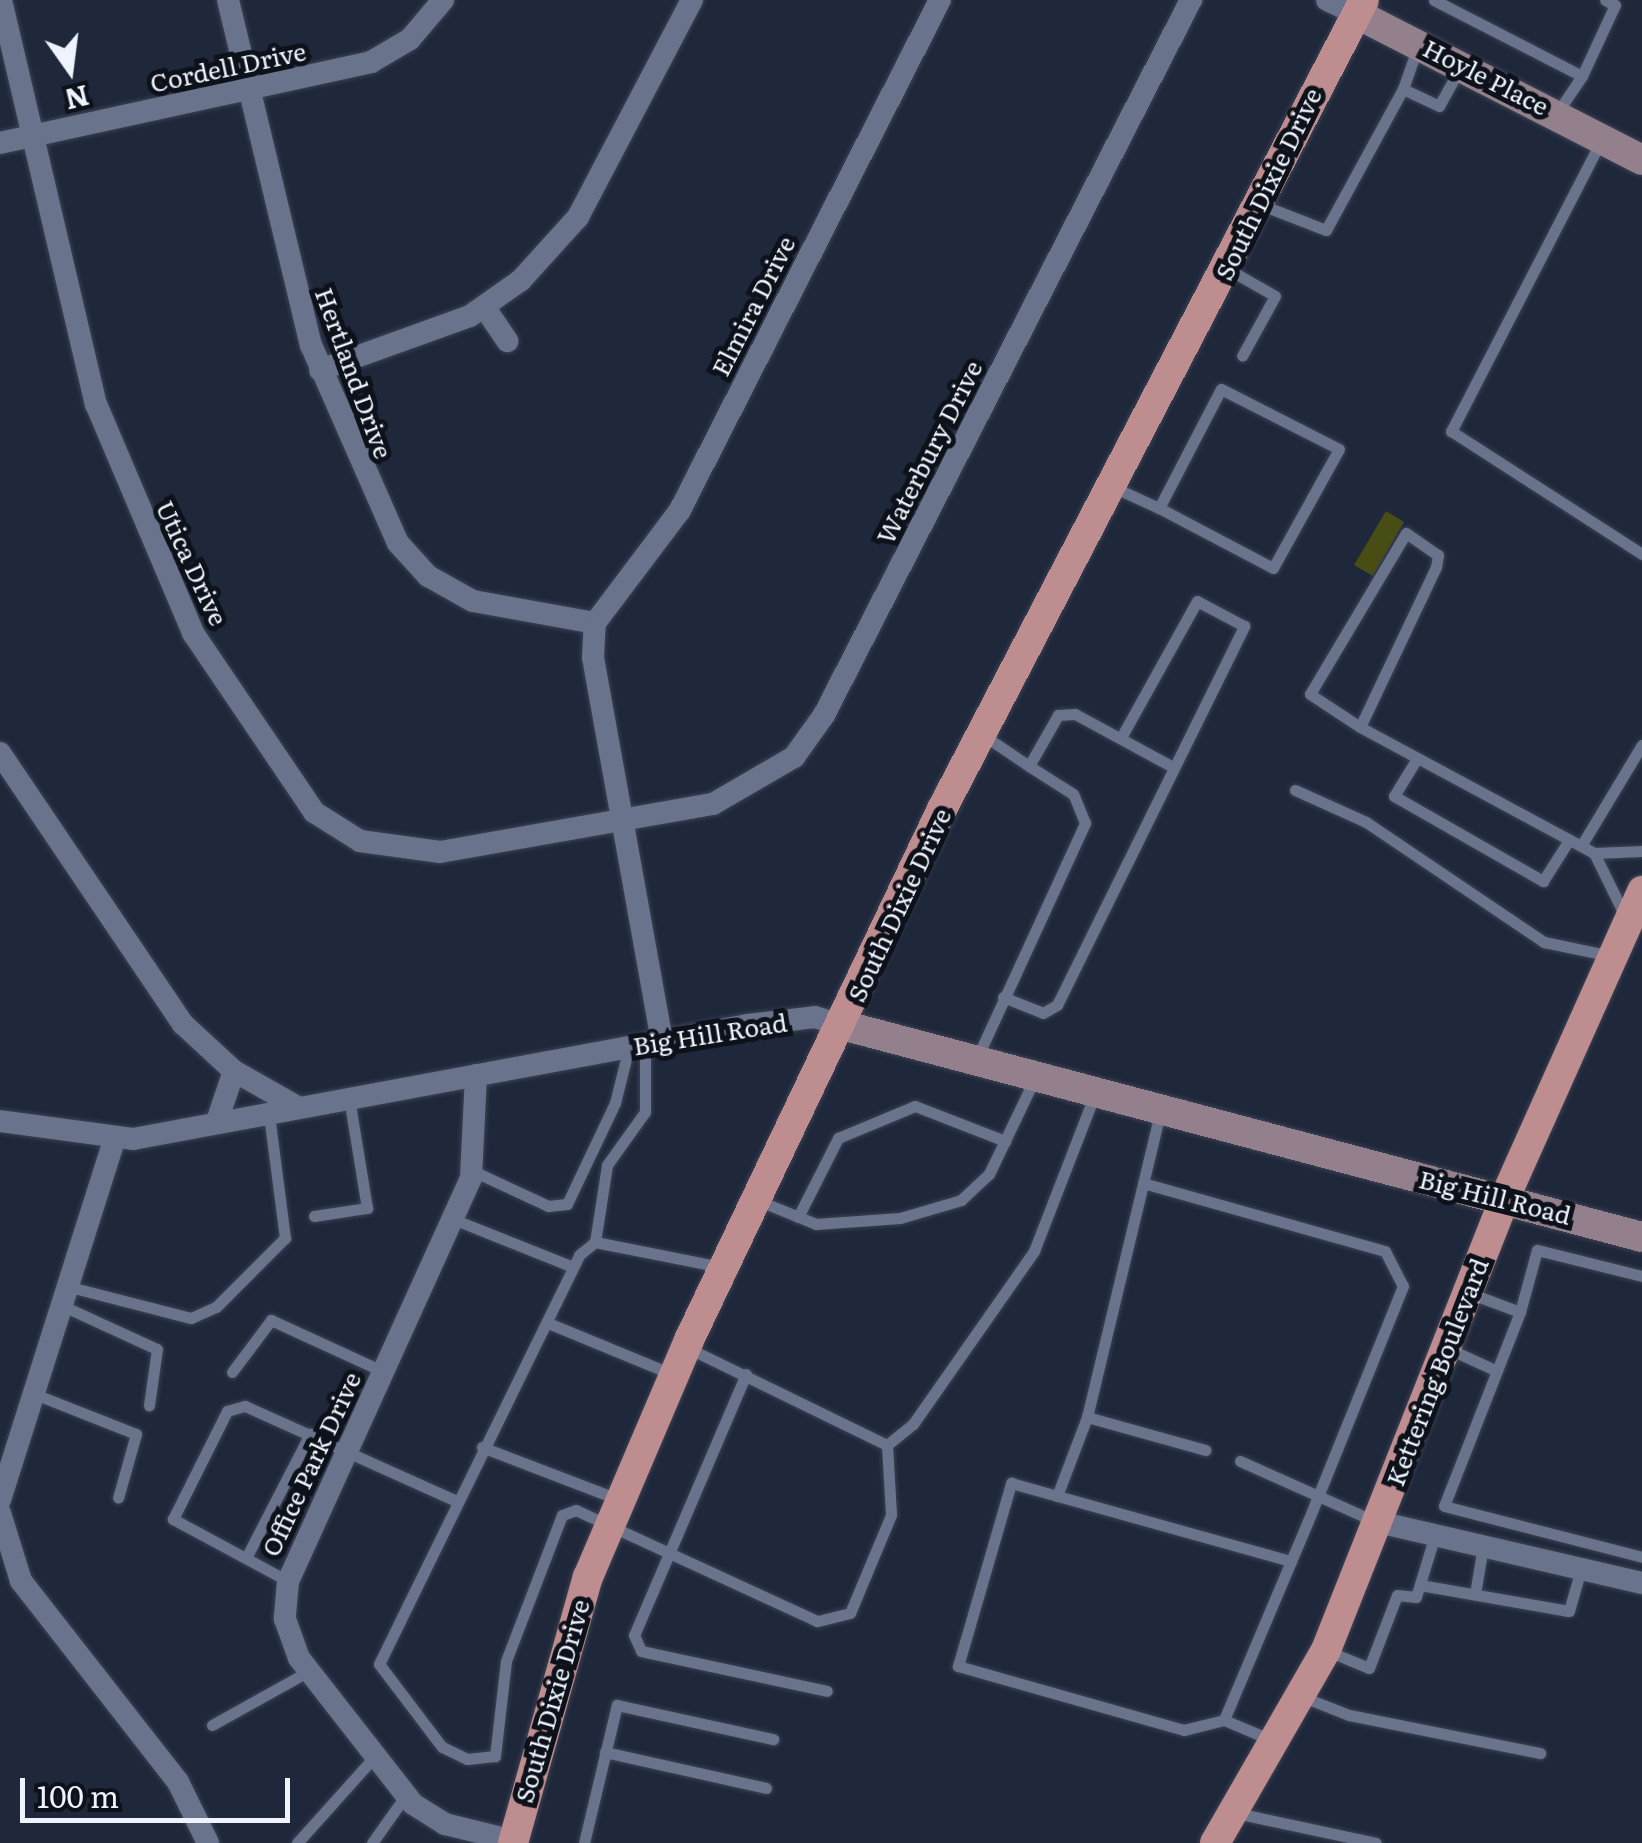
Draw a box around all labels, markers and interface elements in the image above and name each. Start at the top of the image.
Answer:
north arrow [20,20,120,120]
street label: Hoyle Place [1418,33,1554,121]
street label: Cordell Drive [147,36,309,98]
text: N [61,76,94,122]
street label: South Dixie Drive [1209,83,1327,285]
street label: Elmira Drive [705,231,801,381]
street label: Hertland Drive [309,284,399,462]
street label: Waterbury Drive [870,355,988,549]
street label: Utica Drive [150,496,234,630]
street label: South Dixie Drive [841,804,957,1006]
street label: Big Hill Road [631,1007,789,1061]
street label: Big Hill Road [1416,1164,1574,1230]
street label: Kettering Boulevard [1380,1254,1494,1490]
street label: Office Park Drive [255,1367,367,1561]
street label: South Dixie Drive [509,1596,595,1806]
scale bar [25,1758,295,1820]
text: 100 m [37,1773,119,1817]

